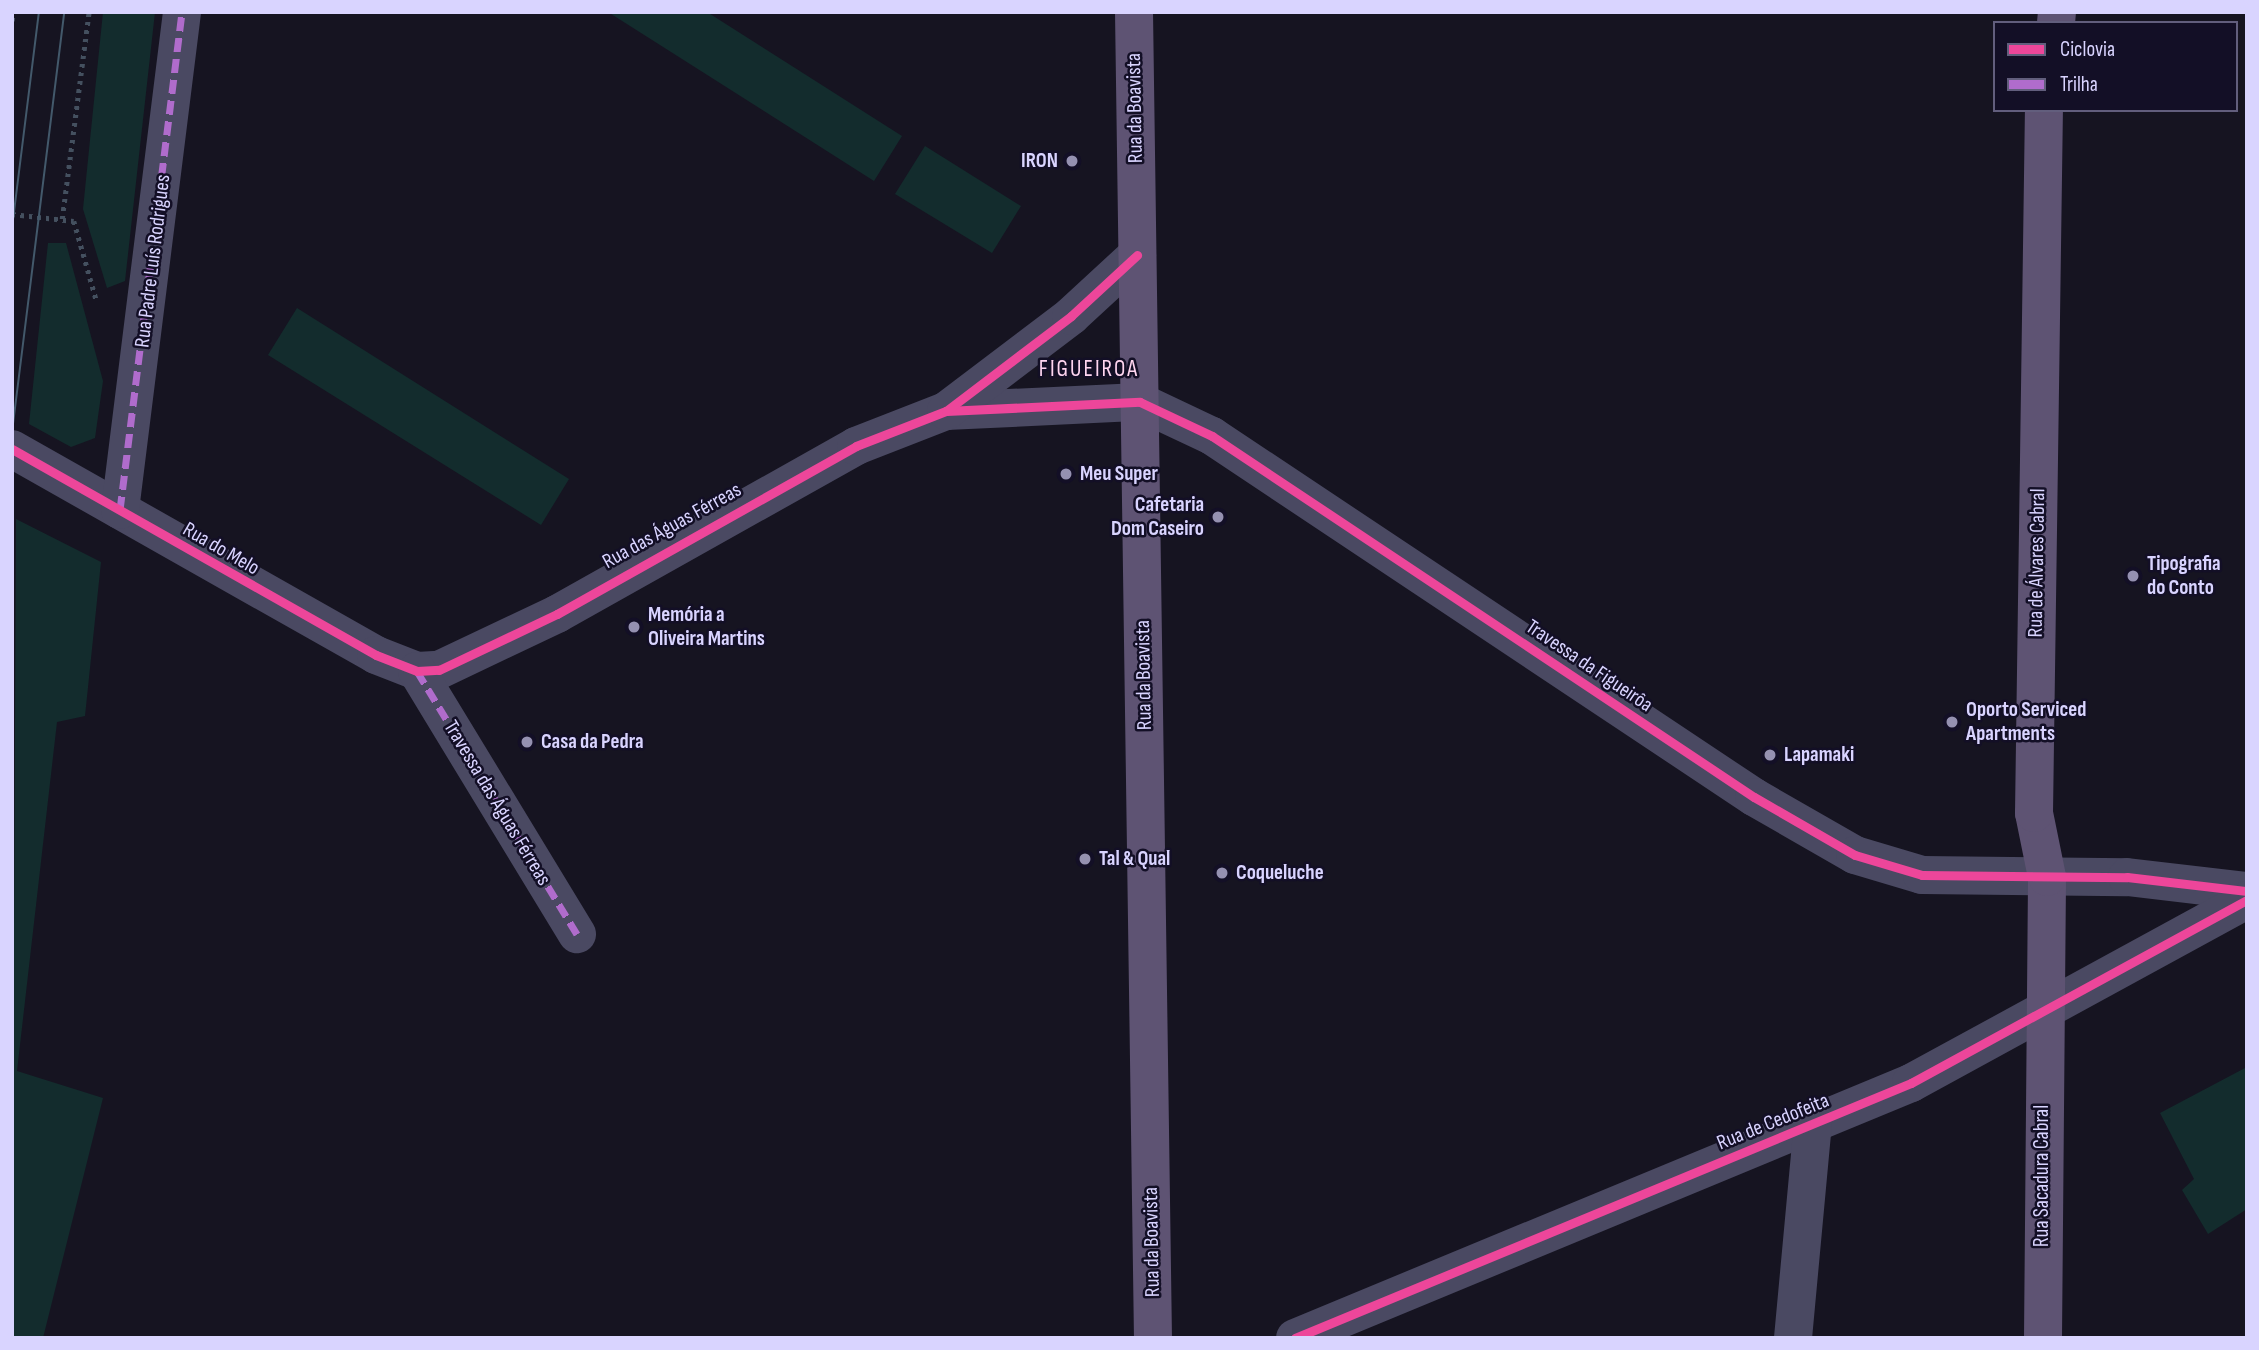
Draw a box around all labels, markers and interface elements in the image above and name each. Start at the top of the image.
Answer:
legend [1993,21,2238,112]
text: Ciclovia [2060,37,2115,62]
street label: Rua da Boavista [1121,53,1149,163]
text: Trilha [2060,72,2098,97]
place label: IRON [1021,148,1058,174]
marker: IRON [1064,153,1080,169]
street label: Rua Padre Luís Rodrigues [130,173,176,349]
district label: FIGUEIROA [1040,355,1138,383]
place label: Meu Super [1080,461,1158,487]
marker: Meu Super [1058,466,1074,482]
street label: Rua das Águas Férreas [598,477,746,575]
street label: Rua de Álvares Cabral [2023,488,2051,638]
place label: Cafetaria Dom Caseiro [1111,492,1204,542]
marker: Cafetaria Dom Caseiro [1210,509,1226,525]
street label: Rua do Melo [178,517,264,581]
place label: Tipografia do Conto [2147,551,2221,601]
marker: Tipografia do Conto [2125,568,2141,584]
place label: Memória a Oliveira Martins [648,602,765,652]
street label: Travessa da Figueirôa [1521,614,1657,718]
marker: Memória a Oliveira Martins [626,619,642,635]
street label: Rua da Boavista [1130,620,1158,730]
place label: Oporto Serviced Apartments [1966,697,2086,747]
marker: Oporto Serviced Apartments [1944,714,1960,730]
street label: Travessa das Águas Férreas [438,716,556,890]
place label: Casa da Pedra [541,729,644,755]
marker: Casa da Pedra [519,734,535,750]
place label: Lapamaki [1784,742,1854,768]
marker: Lapamaki [1762,747,1778,763]
place label: Tal & Qual [1099,846,1170,872]
marker: Tal & Qual [1077,851,1093,867]
place label: Coqueluche [1236,860,1324,886]
marker: Coqueluche [1214,865,1230,881]
street label: Rua de Cedofeita [1713,1088,1833,1156]
street label: Rua Sacadura Cabral [2029,1105,2055,1247]
street label: Rua da Boavista [1138,1187,1166,1297]

